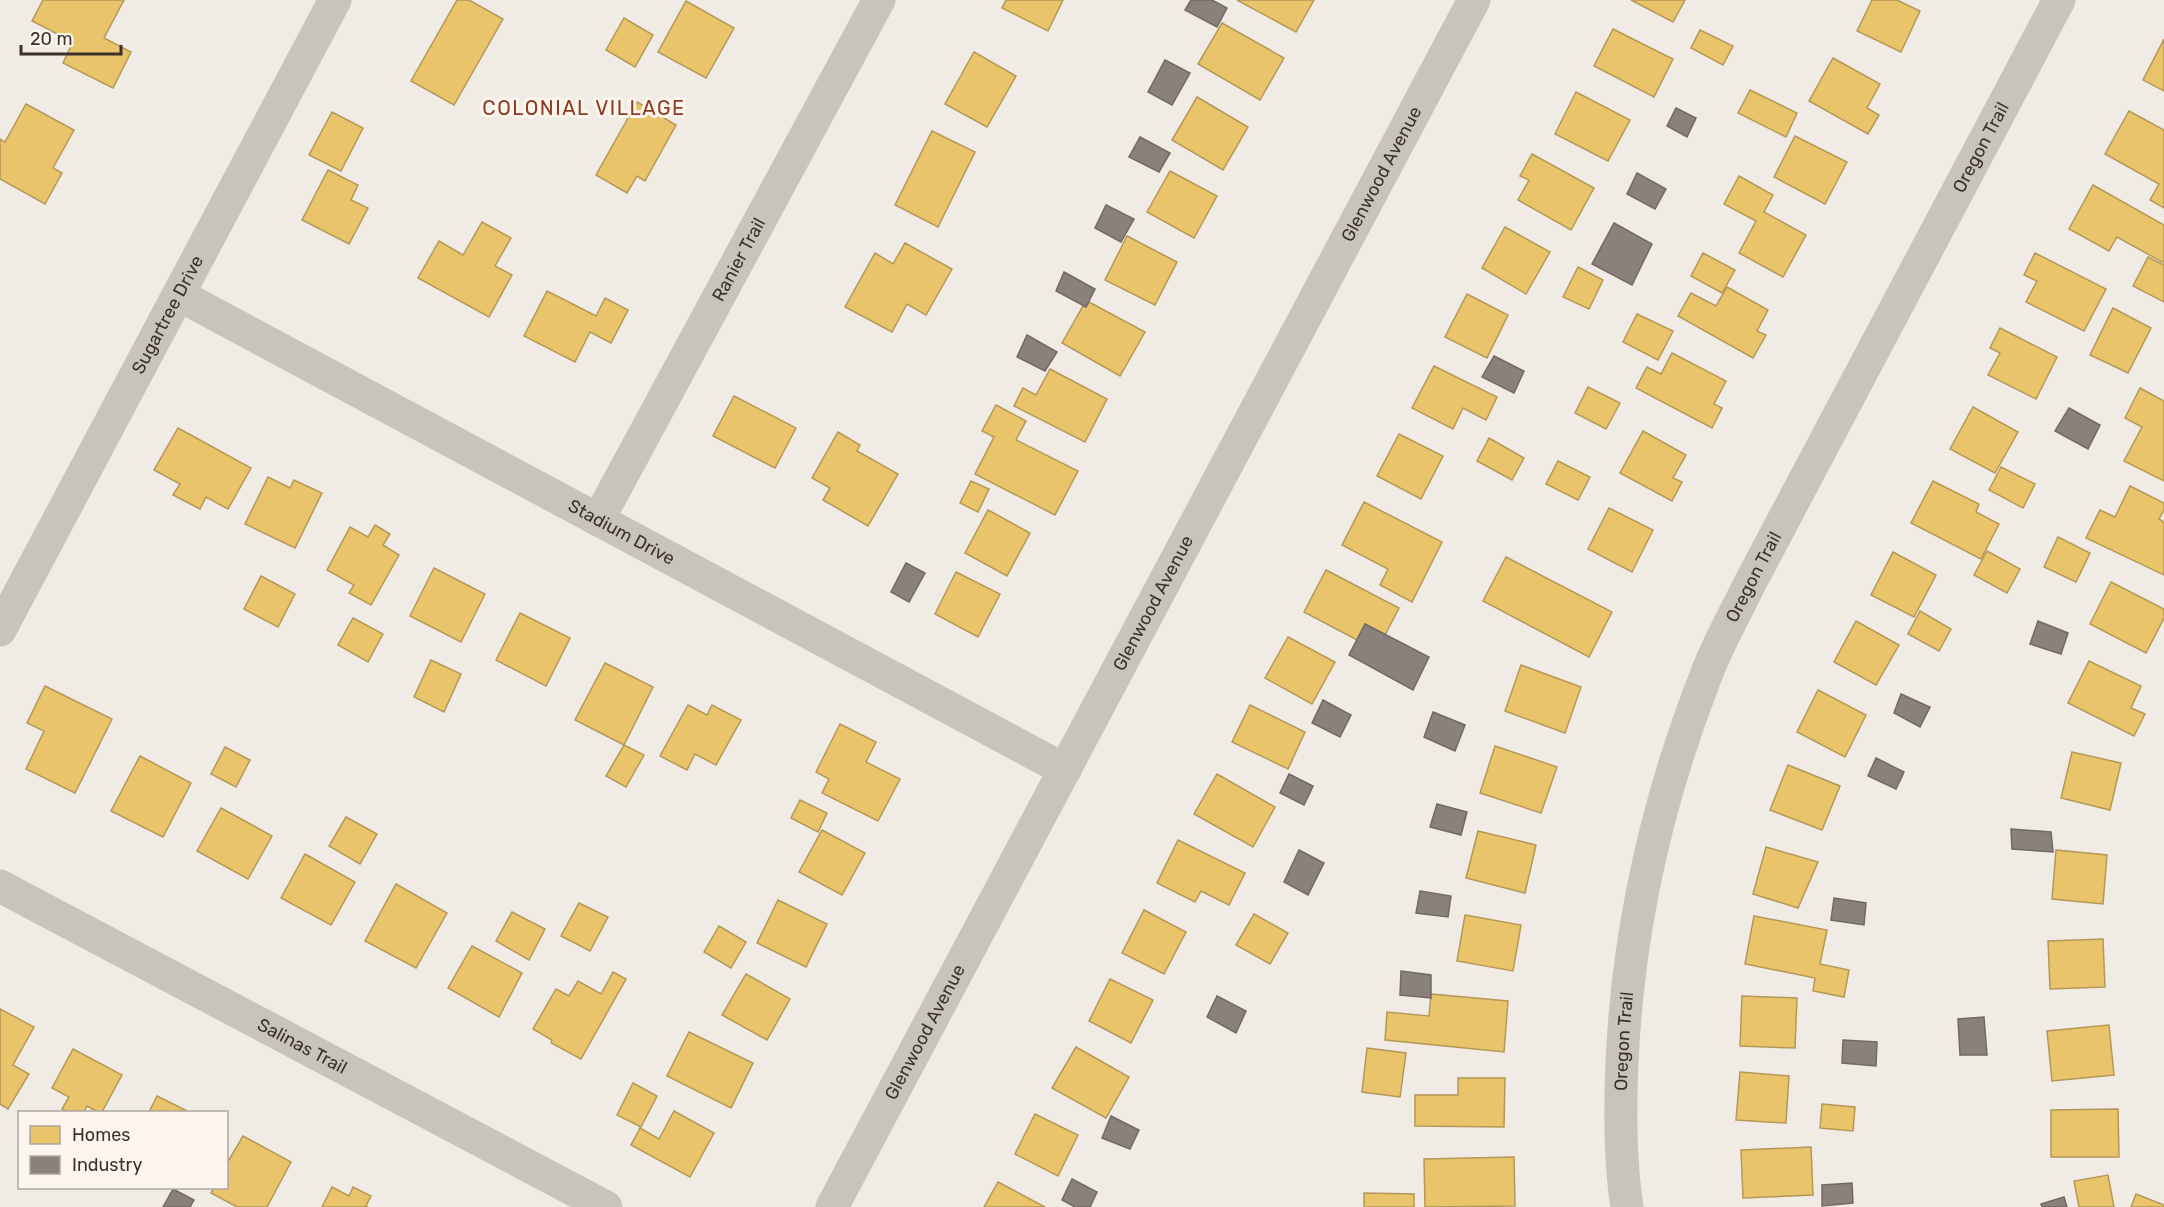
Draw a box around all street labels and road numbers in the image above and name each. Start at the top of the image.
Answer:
street label: Oregon Trail [1948,98,2014,196]
street label: Glenwood Avenue [1336,103,1426,245]
street label: Ranier Trail [707,214,770,305]
street label: Sugartree Drive [127,252,208,378]
street label: Stadium Drive [564,495,679,570]
street label: Oregon Trail [1721,528,1786,626]
street label: Glenwood Avenue [1108,532,1198,675]
street label: Glenwood Avenue [880,961,970,1104]
street label: Oregon Trail [1610,991,1638,1091]
street label: Salinas Trail [254,1013,351,1079]

